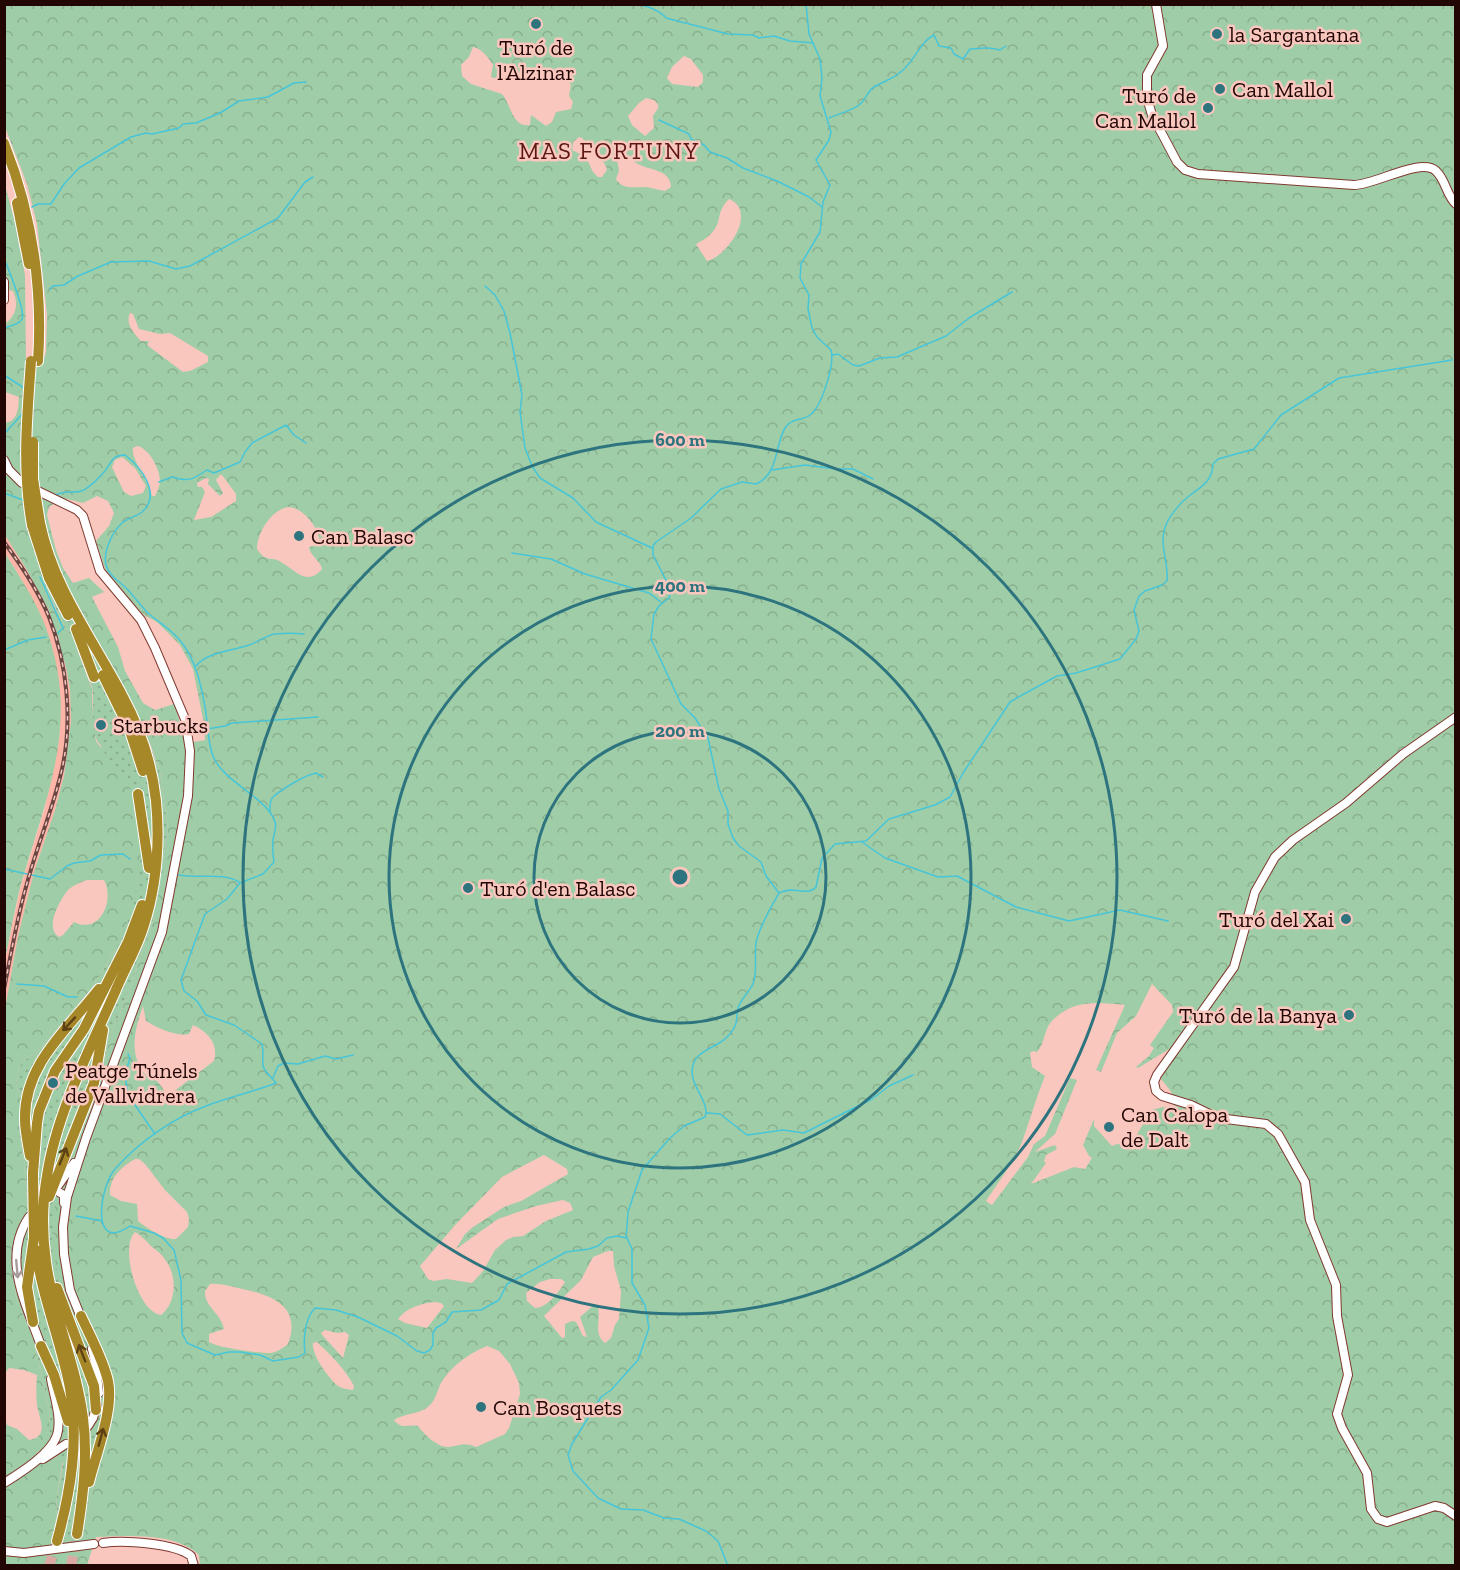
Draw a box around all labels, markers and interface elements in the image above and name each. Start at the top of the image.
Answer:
marker: Turó de l'Alzinar [529,17,543,31]
place label: la Sargantana [1229,21,1360,48]
marker: la Sargantana [1210,27,1224,41]
place label: Turó de l'Alzinar [497,34,575,86]
place label: Can Mallol [1232,76,1333,103]
place label: Turó de Can Mallol [1095,82,1196,134]
marker: Can Mallol [1213,82,1227,96]
marker: Turó de Can Mallol [1201,101,1215,115]
district label: MAS FORTUNY [518,136,700,165]
text: 600 m [655,429,705,451]
place label: Can Balasc [311,523,414,550]
marker: Can Balasc [292,529,306,543]
text: 400 m [655,575,705,597]
place label: Starbucks [113,712,208,739]
marker: Starbucks [94,718,108,732]
text: 200 m [655,720,705,742]
centre of rings [670,867,690,887]
place label: Turó d'en Balasc [480,875,636,902]
marker: Turó d'en Balasc [461,881,475,895]
place label: Turó del Xai [1219,906,1334,933]
marker: Turó del Xai [1339,912,1353,926]
place label: Turó de la Banya [1179,1002,1337,1029]
marker: Turó de la Banya [1342,1008,1356,1022]
one-way arrow [63,1016,77,1031]
place label: Peatge Túnels de Vallvidrera [65,1057,198,1109]
marker: Peatge Túnels de Vallvidrera [46,1076,60,1090]
place label: Can Calopa de Dalt [1121,1101,1229,1153]
marker: Can Calopa de Dalt [1102,1120,1116,1134]
one-way arrow [58,1148,69,1166]
one-way arrow [11,1259,22,1279]
one-way arrow [76,1345,87,1363]
place label: Can Bosquets [493,1394,622,1421]
marker: Can Bosquets [474,1400,488,1414]
one-way arrow [95,1428,107,1447]

